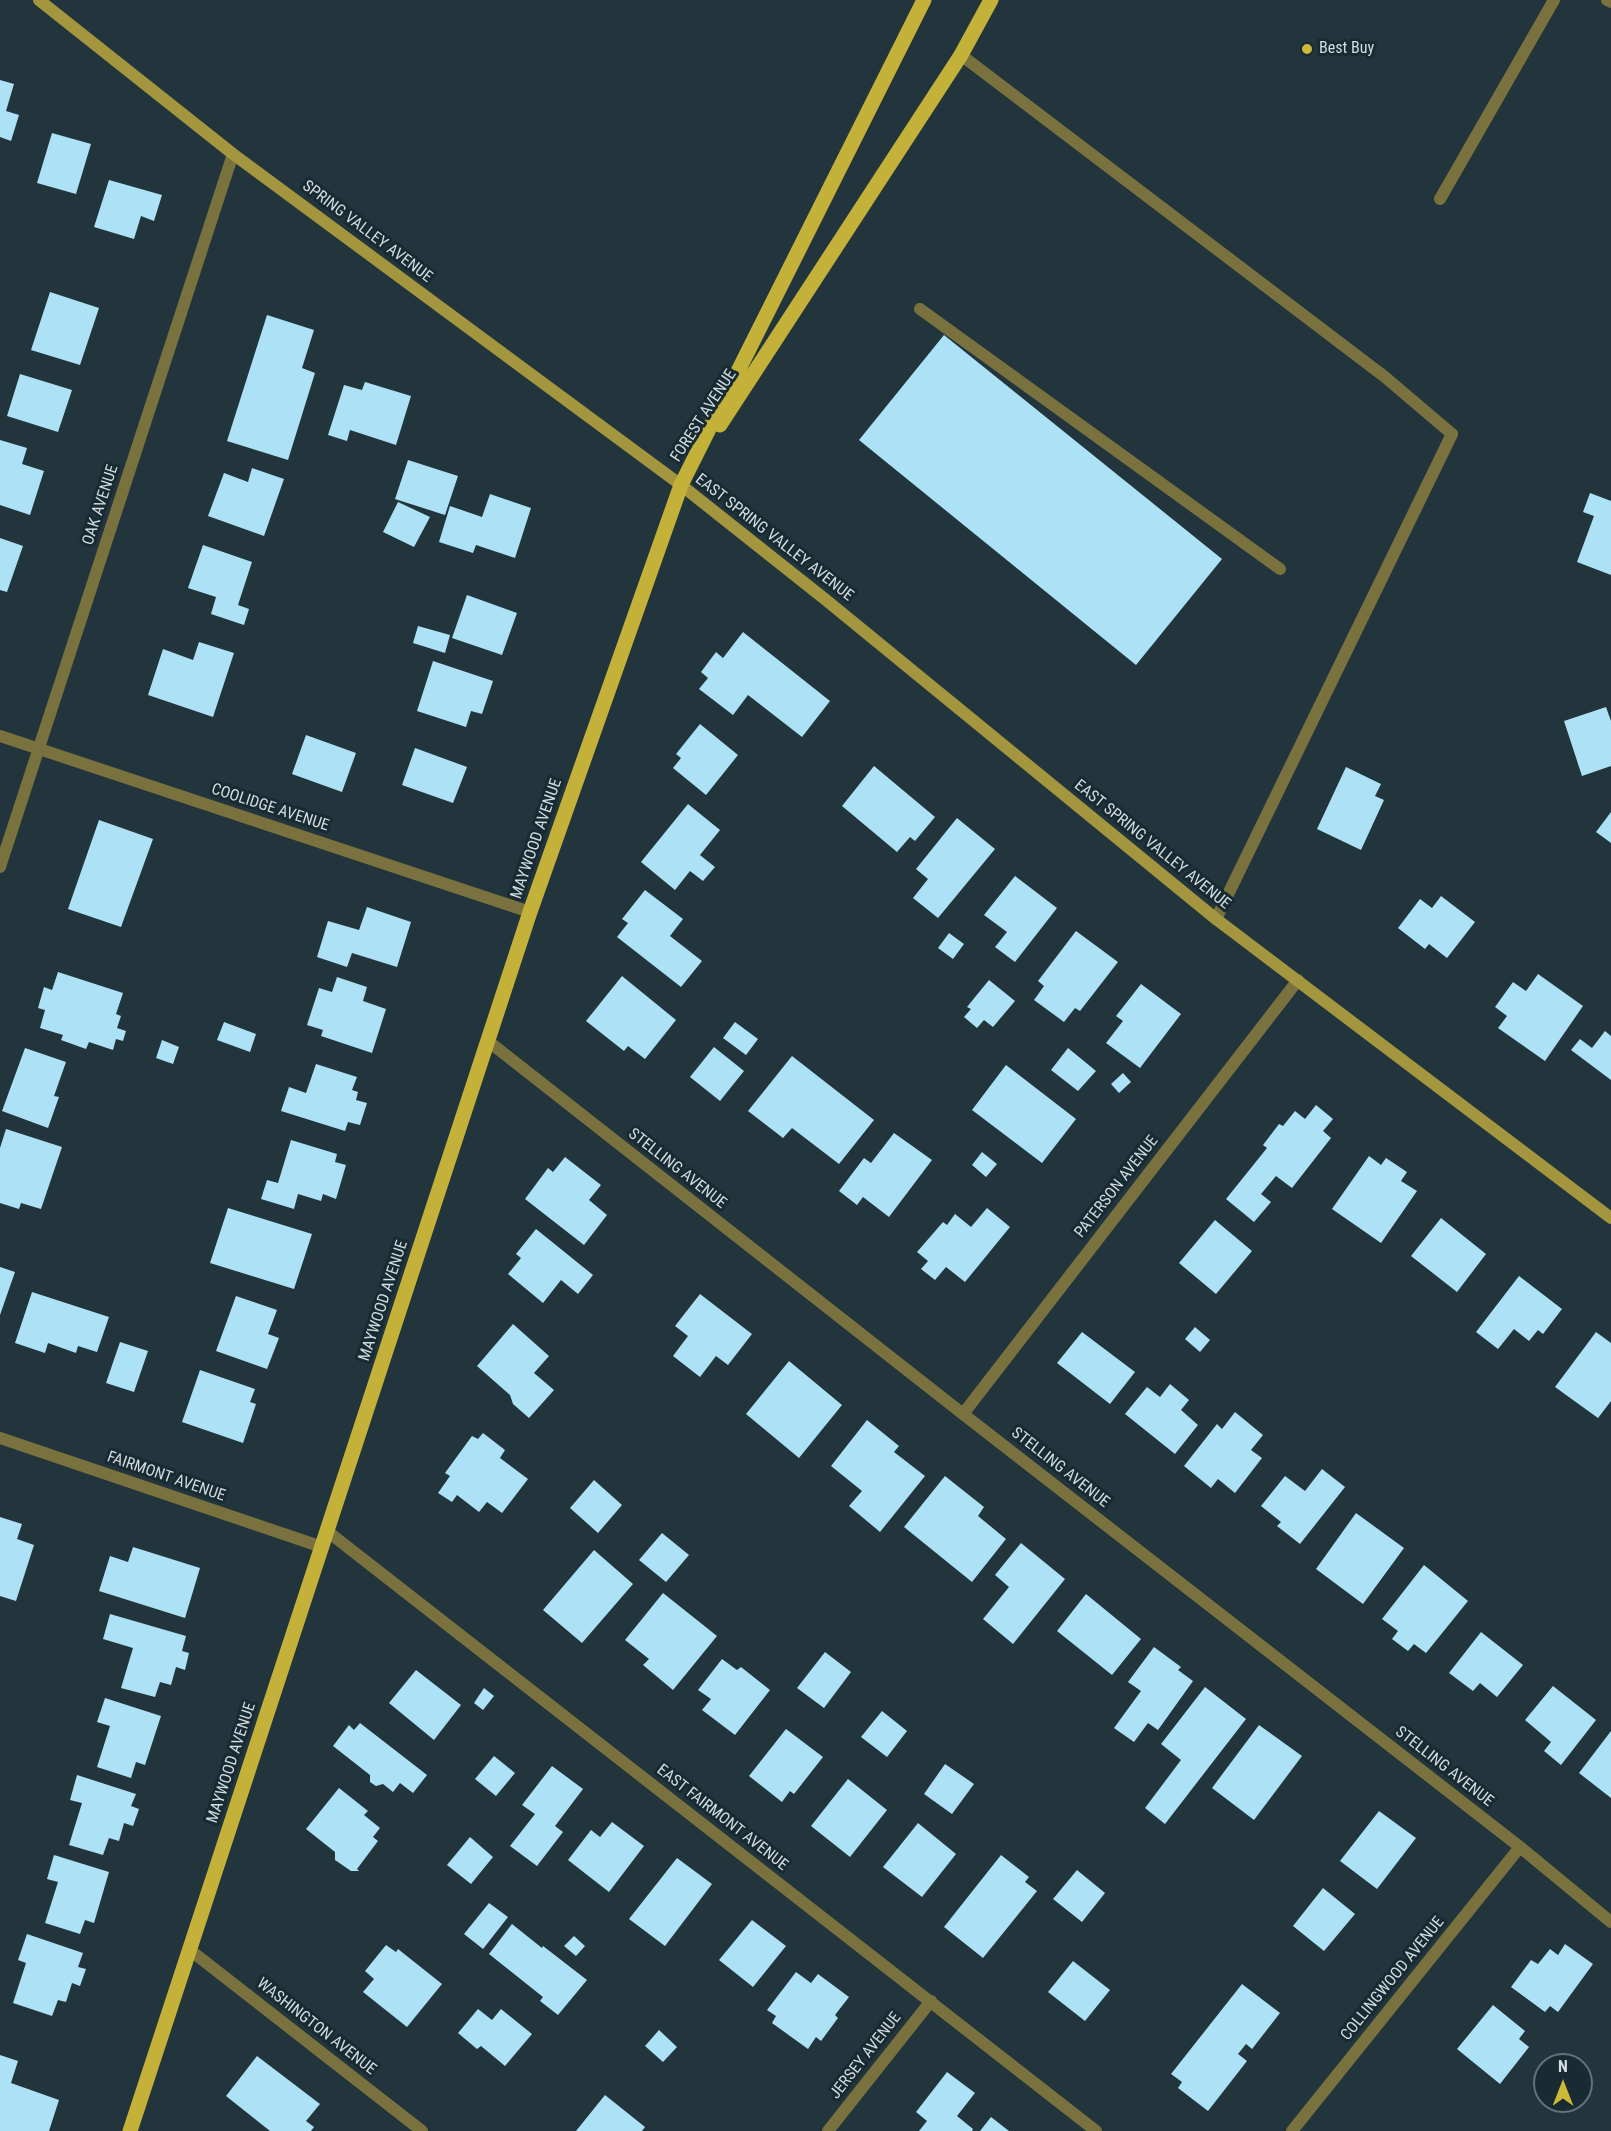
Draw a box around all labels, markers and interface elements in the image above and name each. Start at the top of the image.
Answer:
place label: Best Buy [1319,39,1374,59]
marker: Best Buy [1300,42,1314,56]
street label: SPRING VALLEY AVENUE [298,177,436,287]
street label: FOREST AVENUE [667,366,741,466]
street label: OAK AVENUE [79,462,123,548]
street label: EAST SPRING VALLEY AVENUE [691,470,857,606]
street label: MAYWOOD AVENUE [507,776,567,902]
street label: EAST SPRING VALLEY AVENUE [1070,776,1234,914]
street label: COOLIDGE AVENUE [209,780,331,836]
street label: STELLING AVENUE [624,1125,730,1213]
street label: PATERSON AVENUE [1071,1132,1163,1242]
street label: MAYWOOD AVENUE [355,1238,413,1364]
street label: STELLING AVENUE [1007,1424,1113,1512]
street label: FAIRMONT AVENUE [104,1448,228,1506]
street label: MAYWOOD AVENUE [203,1700,261,1826]
street label: STELLING AVENUE [1391,1723,1497,1811]
street label: EAST FAIRMONT AVENUE [653,1761,791,1875]
street label: COLLINGWOOD AVENUE [1337,1913,1449,2045]
street label: WASHINGTON AVENUE [252,1974,380,2080]
street label: JERSEY AVENUE [826,2009,906,2103]
north arrow [1533,2053,1593,2113]
text: N [1558,2057,1568,2076]

